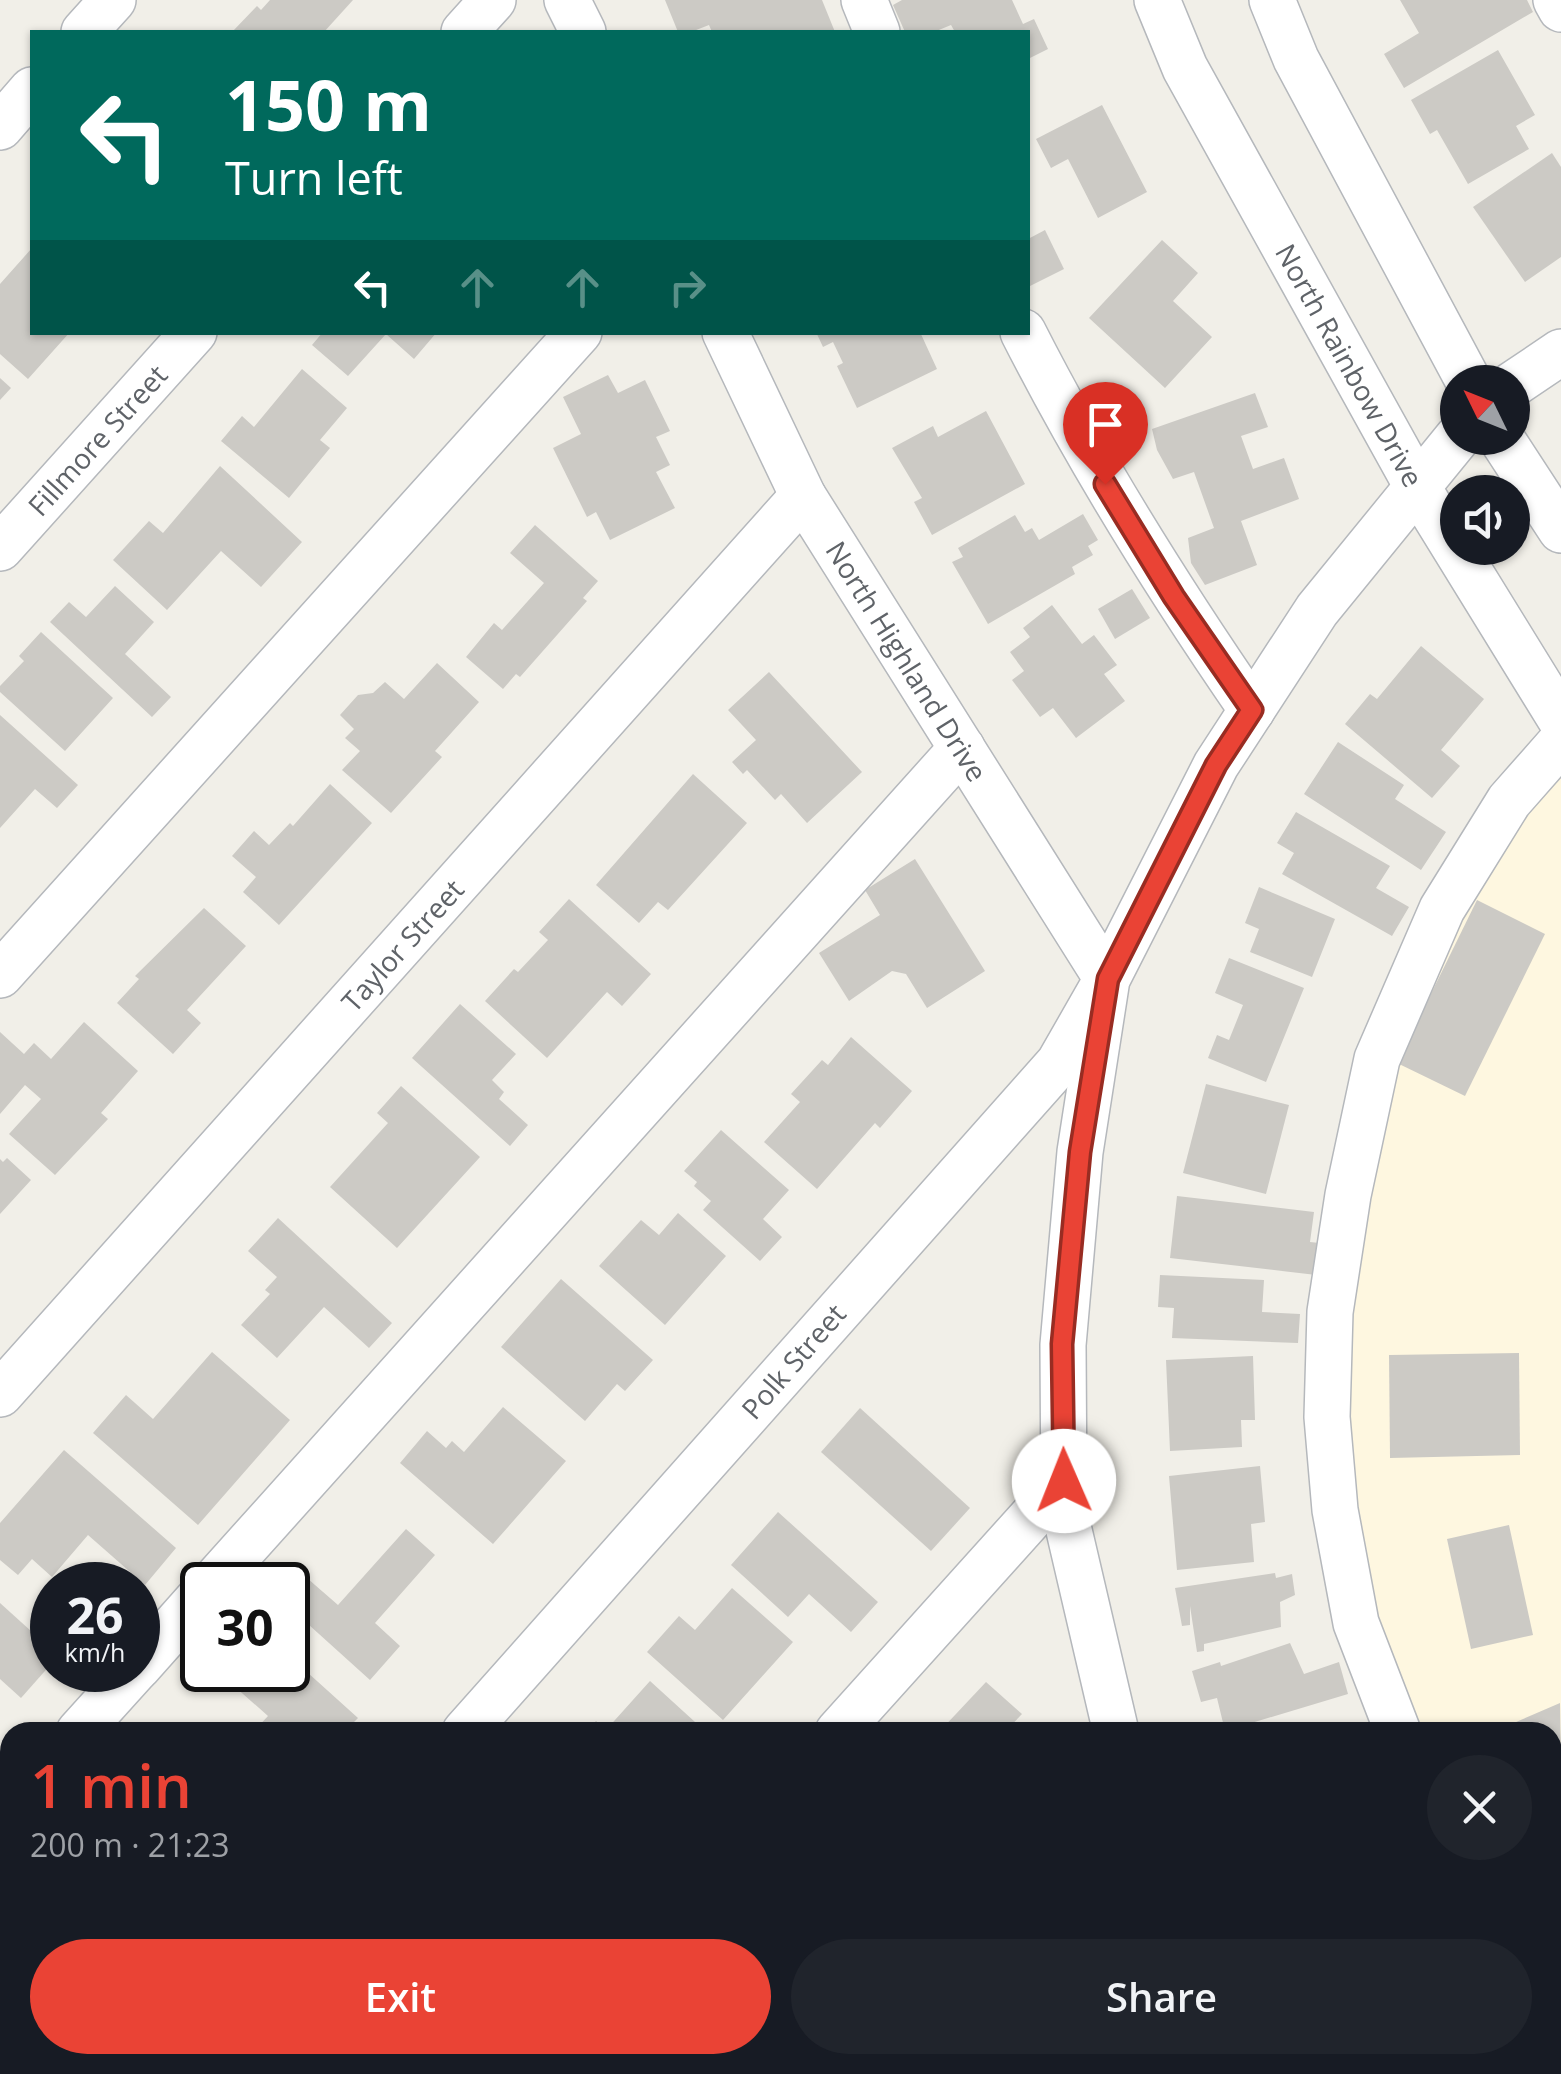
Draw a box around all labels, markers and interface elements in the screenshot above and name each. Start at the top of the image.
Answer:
text: 150 m [225,56,432,152]
icon: left [60,70,190,200]
text: Turn left [225,147,403,208]
street label: North Rainbow Drive [1267,237,1433,493]
icon: left [345,260,400,315]
icon: ahead [450,260,505,315]
icon: ahead [555,260,610,315]
icon: right [660,260,715,315]
street label: Fillmore Street [19,356,175,524]
north arrow [1440,365,1530,455]
map controls [1440,365,1530,565]
pin [1063,382,1148,485]
icon: arrive [1078,397,1133,452]
button: sound [1440,475,1530,565]
street label: North Highland Drive [818,534,996,788]
street label: Taylor Street [332,871,472,1019]
street label: Polk Street [732,1295,854,1427]
position arrow [1012,1429,1116,1533]
speed limit sign: 30 [180,1562,310,1692]
text: 26 [66,1581,124,1649]
text: km/h [65,1635,125,1669]
text: 1 min [30,1744,192,1826]
button: close [1427,1755,1532,1860]
text: 200 m · 21:23 [30,1823,229,1866]
button: Exit [30,1939,771,2054]
button: Share [791,1939,1532,2054]

